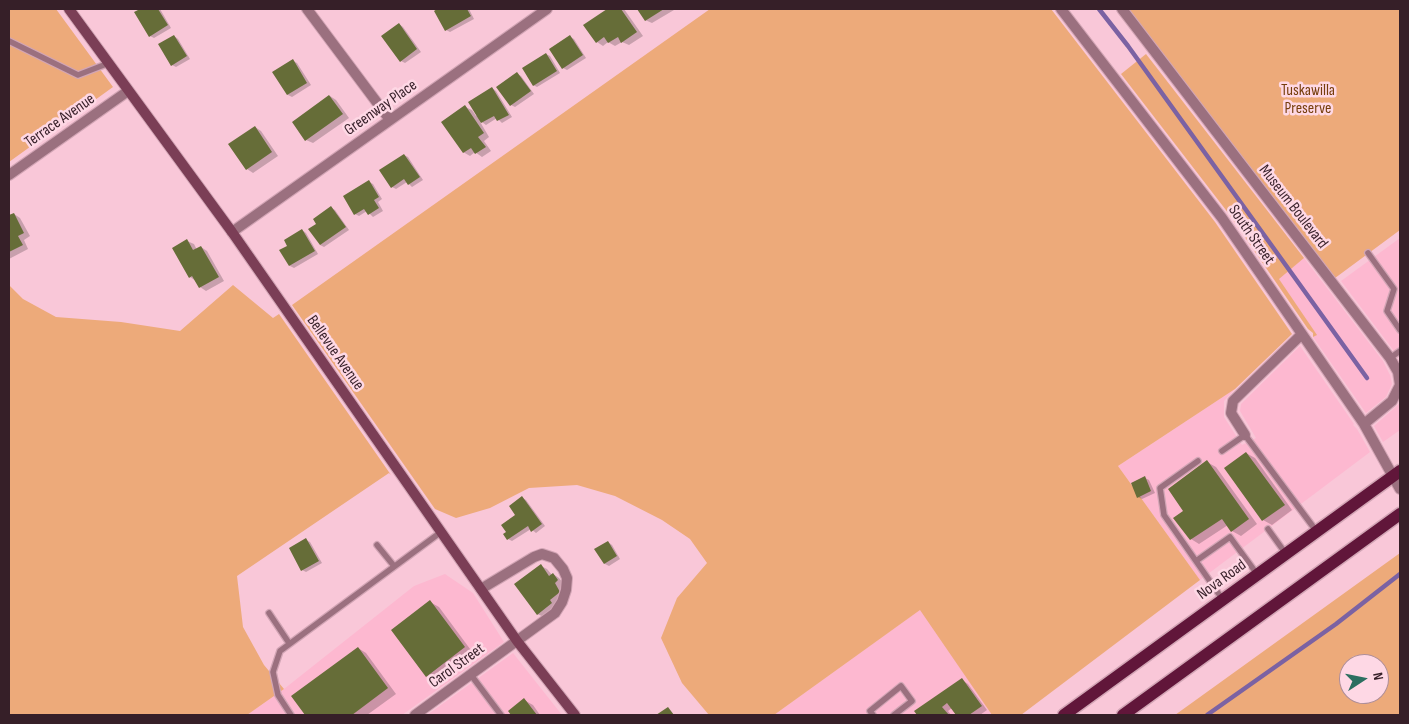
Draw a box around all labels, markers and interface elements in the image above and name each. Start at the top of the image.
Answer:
street label: Greenway Place [341,76,421,140]
park label: Tuskawilla Preserve [1281,81,1335,119]
street label: Terrace Avenue [21,90,99,152]
street label: Museum Boulevard [1254,161,1332,253]
street label: South Street [1224,202,1278,268]
street label: Bellevue Avenue [302,312,368,394]
street label: Nova Road [1194,556,1250,604]
street label: Carol Street [426,639,488,693]
north arrow [1339,654,1389,704]
text: N [1369,671,1387,682]

